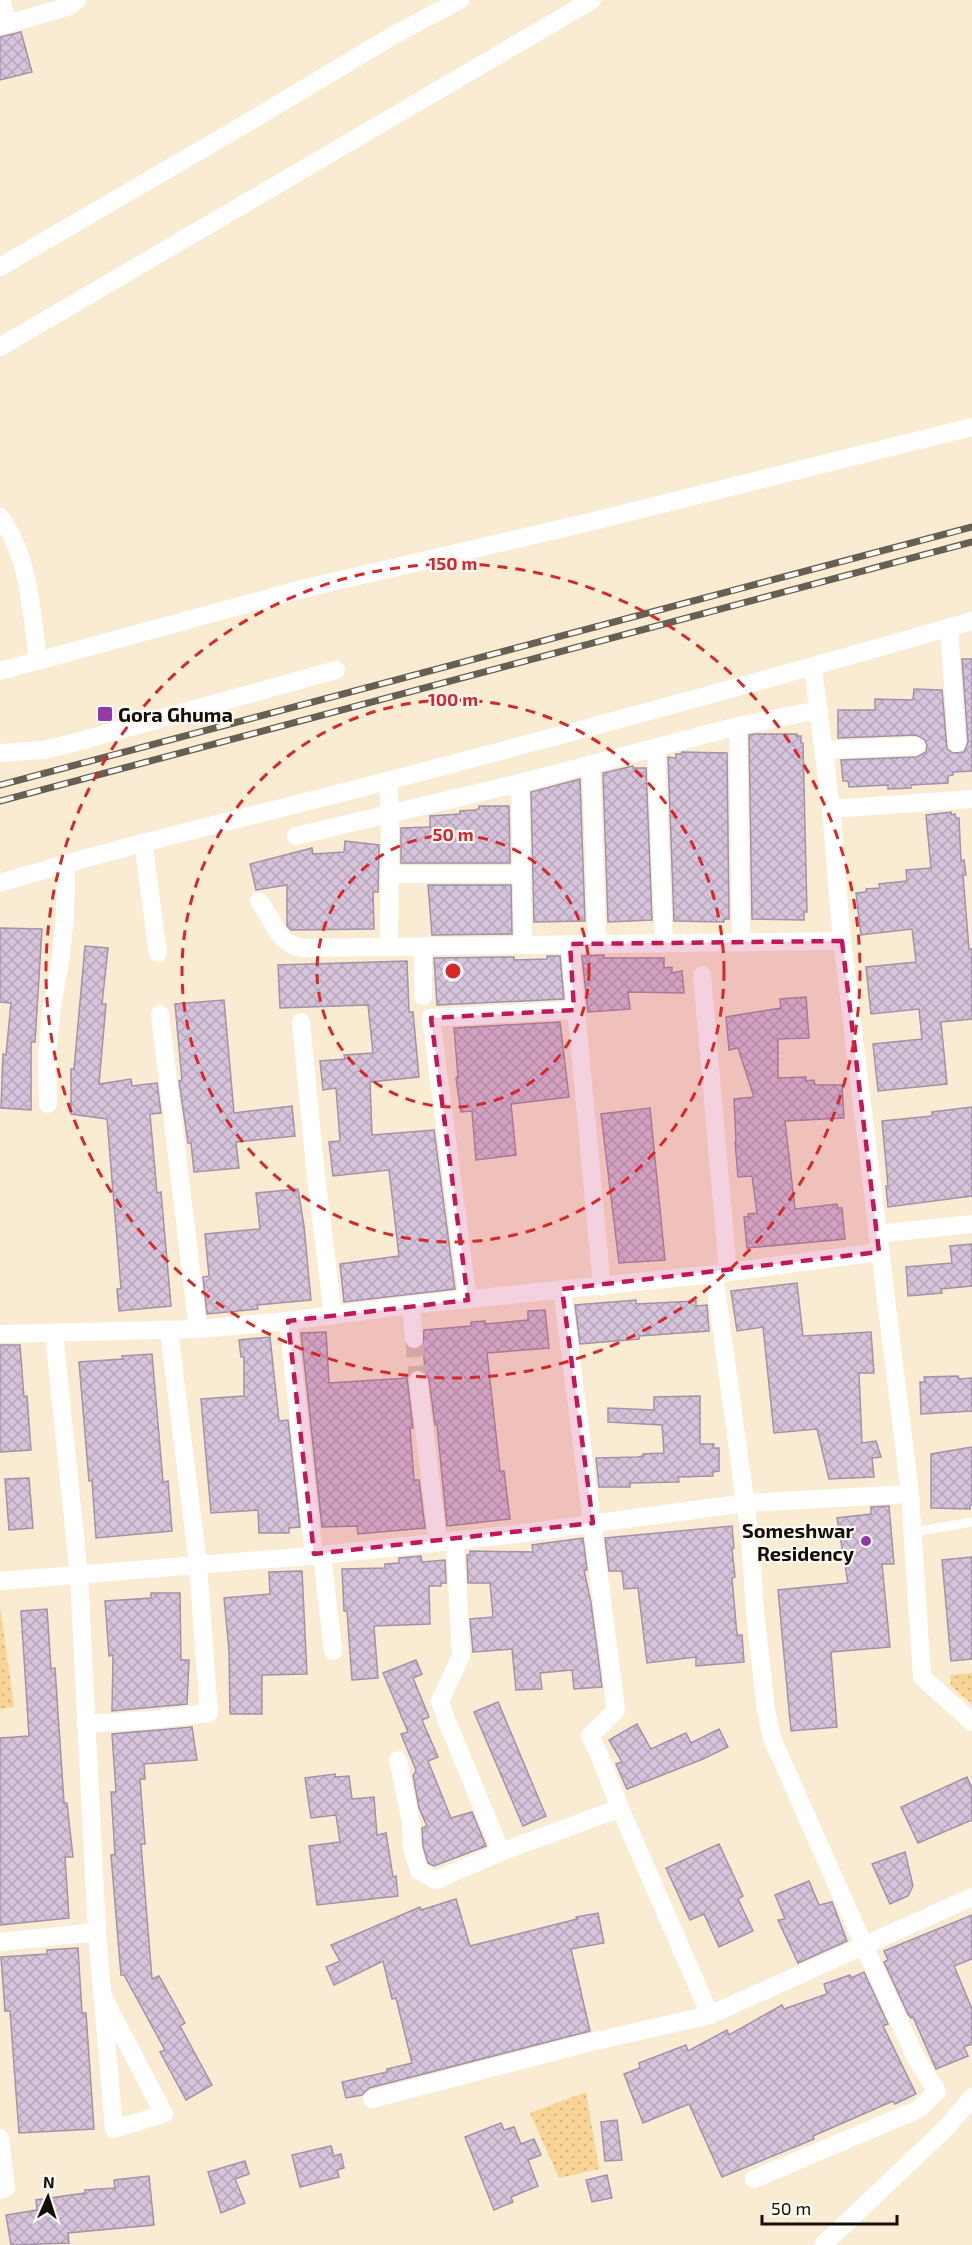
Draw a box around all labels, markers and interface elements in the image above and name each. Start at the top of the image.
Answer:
text: 150 m [429,552,477,574]
text: 100 m [428,688,478,710]
place label: Gora Ghuma [118,702,233,726]
marker: Gora Ghuma [96,705,114,723]
text: 50 m [432,823,474,845]
centre of rings [443,961,463,981]
place label: Someshwar Residency [742,1518,855,1566]
marker: Someshwar Residency [859,1534,873,1548]
north arrow [18,2167,78,2227]
text: N [43,2172,55,2191]
scale bar [762,2188,897,2226]
text: 50 m [771,2197,811,2219]

